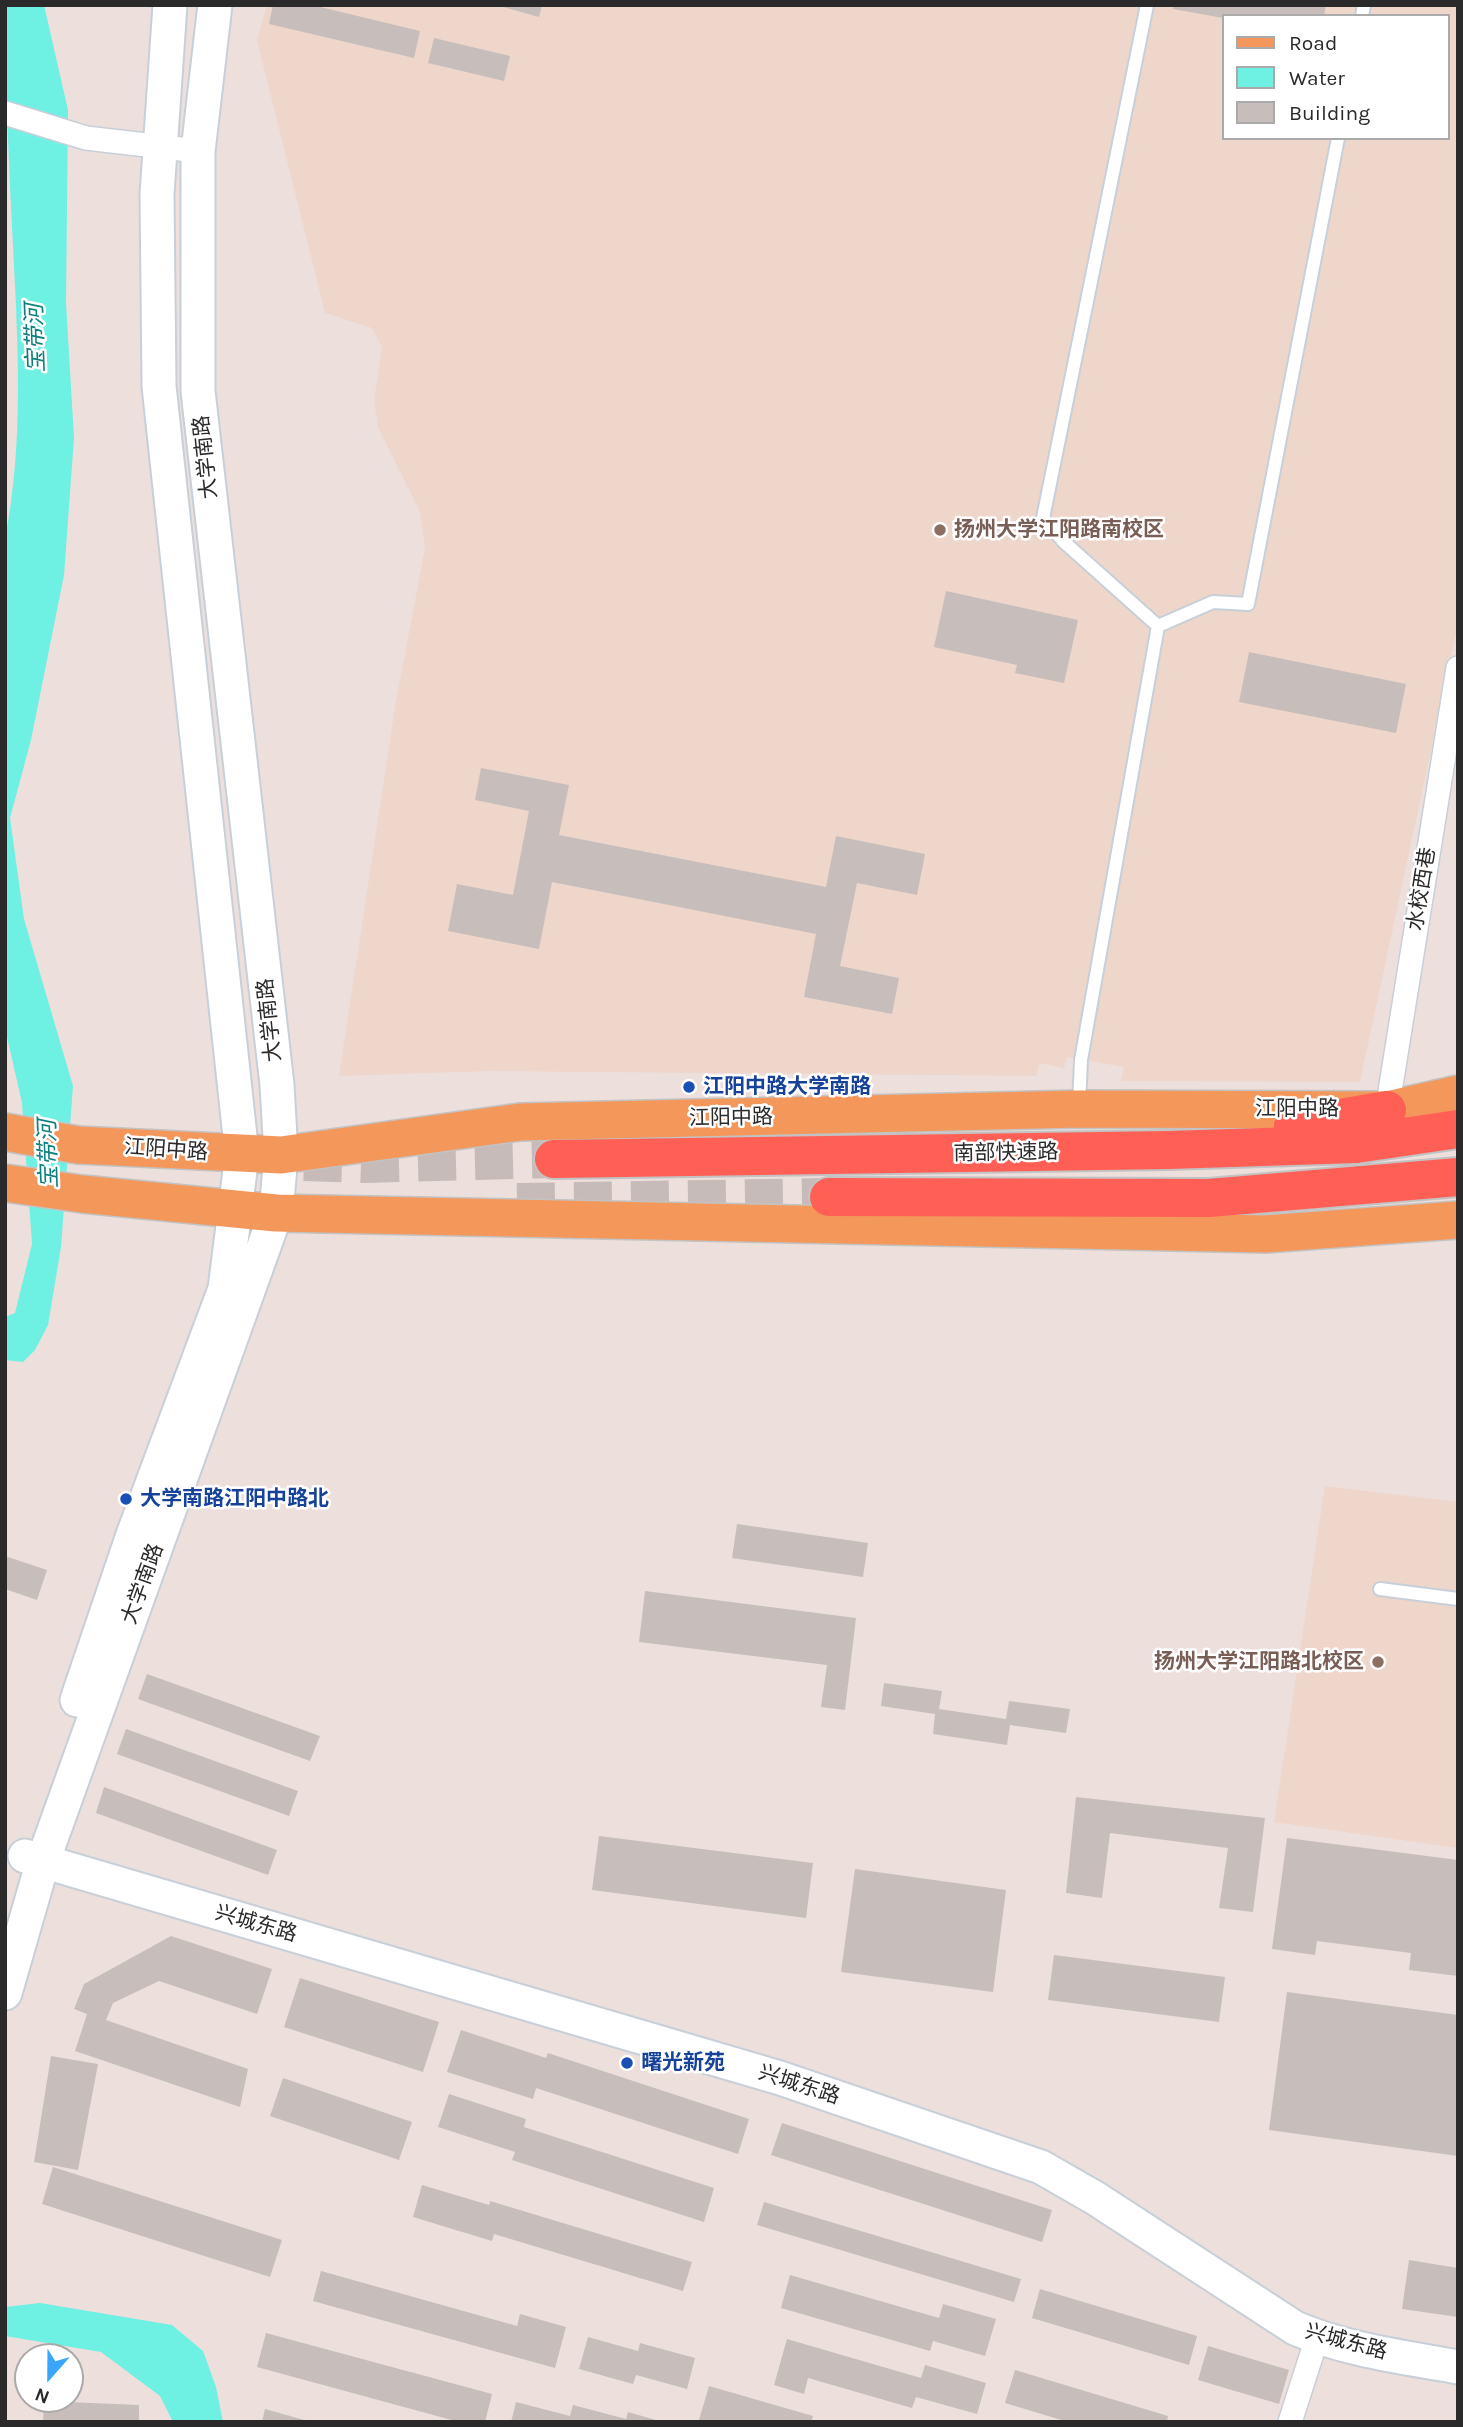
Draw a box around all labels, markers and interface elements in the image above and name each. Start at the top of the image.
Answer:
legend [1222,14,1449,140]
text: Road [1289,31,1337,55]
text: Water [1289,66,1345,90]
text: Building [1289,101,1370,125]
water label: 宝带河 [21,303,51,373]
street label: 大学南路 [189,414,223,500]
place label: 扬州大学江阳路南校区 [954,517,1164,543]
marker: 扬州大学江阳路南校区 [932,522,948,538]
street label: 水校西巷 [1403,846,1441,932]
street label: 大学南路 [253,977,287,1063]
place label: 江阳中路大学南路 [703,1074,871,1100]
marker: 江阳中路大学南路 [681,1079,697,1095]
street label: 江阳中路 [1255,1096,1339,1122]
street label: 江阳中路 [689,1105,773,1131]
water label: 宝带河 [34,1119,64,1189]
street label: 江阳中路 [123,1135,209,1165]
street label: 南部快速路 [953,1139,1059,1167]
place label: 大学南路江阳中路北 [140,1486,329,1512]
marker: 大学南路江阳中路北 [118,1491,134,1507]
street label: 大学南路 [117,1540,169,1628]
place label: 扬州大学江阳路北校区 [1154,1649,1364,1675]
marker: 扬州大学江阳路北校区 [1370,1654,1386,1670]
street label: 兴城东路 [212,1900,300,1948]
place label: 曙光新苑 [641,2050,725,2076]
marker: 曙光新苑 [619,2055,635,2071]
street label: 兴城东路 [755,2060,843,2110]
street label: 兴城东路 [1302,2319,1390,2365]
north arrow [14,2343,84,2413]
text: N [32,2383,52,2408]

